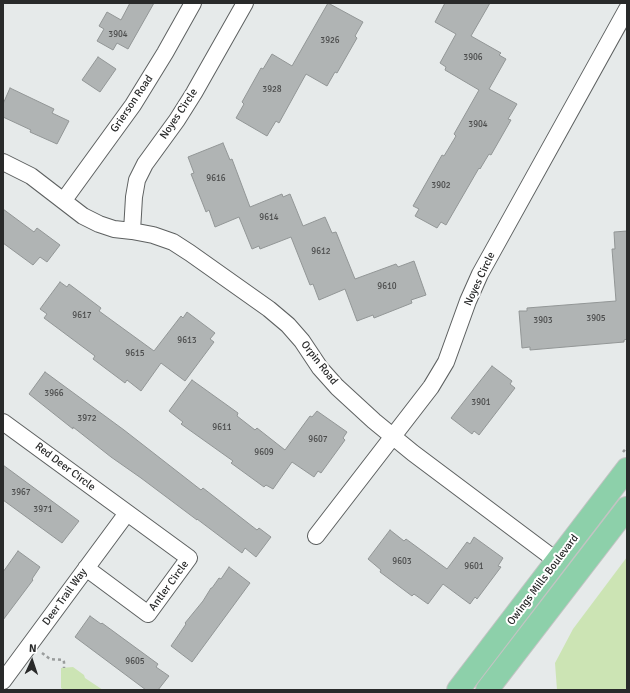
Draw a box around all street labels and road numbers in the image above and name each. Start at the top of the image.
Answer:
street label: Grierson Road [108,73,156,135]
street label: Noyes Circle [157,86,201,142]
street label: Noyes Circle [462,250,498,308]
street label: Orpin Road [298,338,340,388]
street label: Red Deer Circle [32,440,98,494]
street label: Owings Mills Boulevard [505,532,581,628]
street label: Antler Circle [146,558,192,614]
street label: Deer Trail Way [40,566,90,628]

